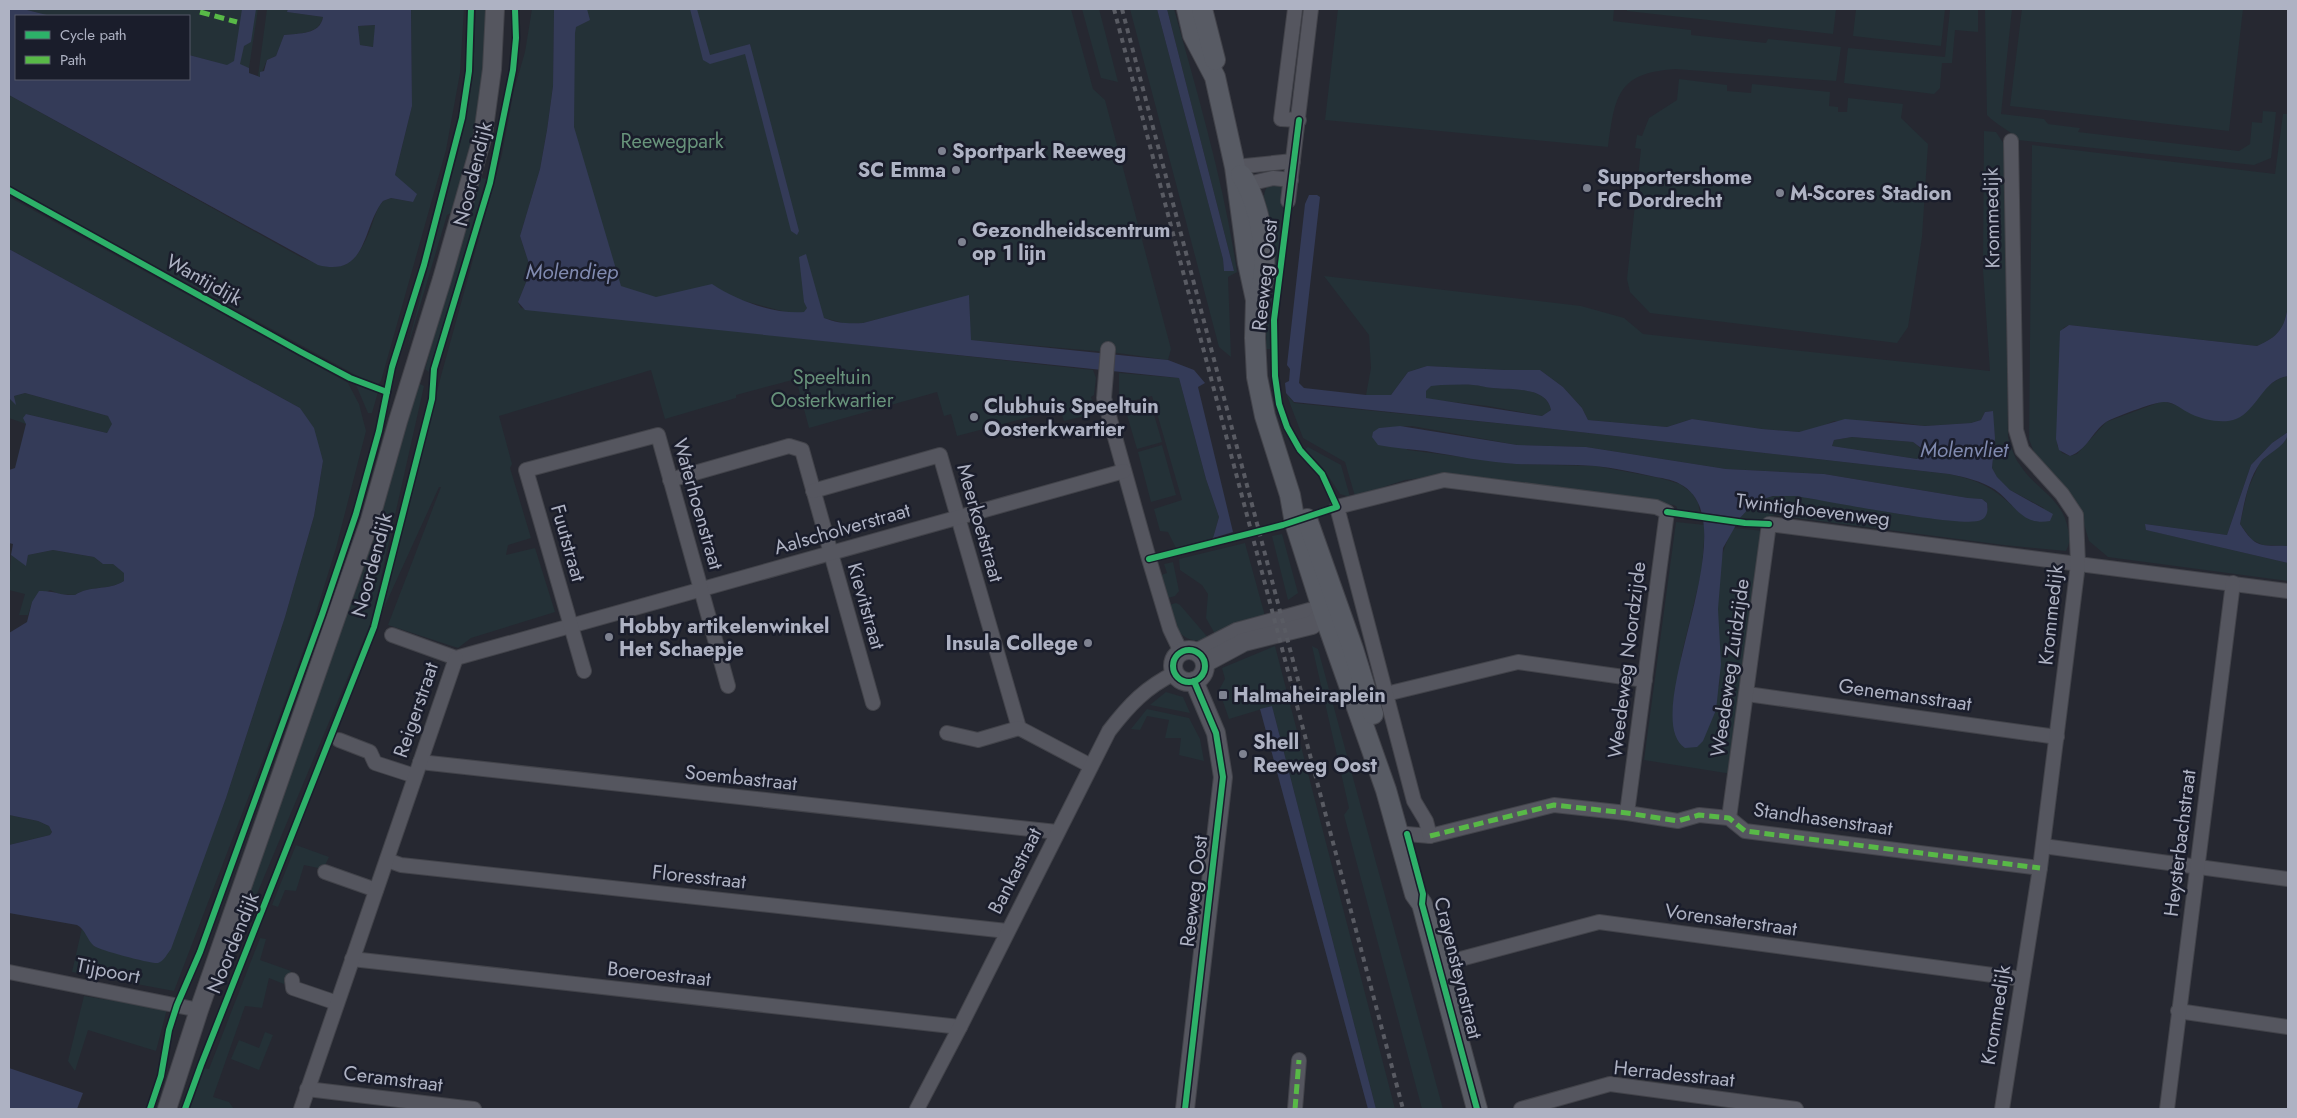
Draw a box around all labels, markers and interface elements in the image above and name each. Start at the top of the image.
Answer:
legend [15,15,190,80]
text: Cycle path [60,24,127,46]
text: Path [60,49,86,71]
street label: Noordendijk [446,118,500,229]
park label: Reewegpark [620,127,724,156]
place label: Sportpark Reeweg [952,137,1126,166]
marker: Sportpark Reeweg [936,145,948,157]
place label: SC Emma [858,156,946,185]
place label: Supportershome FC Dordrecht [1597,163,1752,215]
marker: SC Emma [950,164,962,176]
street label: Krommedijk [1977,167,2007,269]
place label: M-Scores Stadion [1790,179,1952,208]
marker: Supportershome FC Dordrecht [1581,182,1593,194]
marker: M-Scores Stadion [1774,187,1786,199]
place label: Gezondheidscentrum op 1 lijn [972,216,1170,268]
street label: Reeweg Oost [1245,218,1285,332]
marker: Gezondheidscentrum op 1 lijn [956,236,968,248]
street label: Wantijdijk [161,247,248,313]
water label: Molendiep [526,257,619,287]
park label: Speeltuin Oosterkwartier [770,363,894,415]
place label: Clubhuis Speeltuin Oosterkwartier [984,392,1159,444]
marker: Clubhuis Speeltuin Oosterkwartier [968,411,980,423]
street label: Waterhoenstraat [665,435,731,573]
water label: Molenvliet [1920,435,2009,465]
street label: Meerkoetstraat [949,460,1011,586]
street label: Twintighoevenweg [1734,486,1892,534]
street label: Aalscholverstraat [770,496,914,562]
street label: Fuutstraat [543,501,593,585]
street label: Noordendijk [344,509,400,620]
street label: Kievitstraat [840,559,892,653]
street label: Weedeweg Noordzijde [1601,560,1653,760]
street label: Krommedijk [2031,563,2071,667]
street label: Weedeweg Zuidzijde [1703,577,1757,759]
place label: Hobby artikelenwinkel Het Schaepje [619,612,830,664]
place label: Insula College [946,629,1078,658]
marker: Hobby artikelenwinkel Het Schaepje [603,631,615,643]
marker: Insula College [1082,637,1094,649]
street label: Reigerstraat [386,658,446,762]
street label: Genemansstraat [1837,671,1974,719]
place label: Halmaheiraplein [1233,681,1386,710]
marker: Halmaheiraplein [1217,689,1229,701]
place label: Shell Reeweg Oost [1253,728,1377,780]
marker: Shell Reeweg Oost [1237,748,1249,760]
street label: Soembastraat [684,758,799,798]
street label: Heysterbachstraat [2157,768,2203,918]
street label: Standhasenstraat [1752,795,1895,843]
street label: Bankastraat [981,823,1049,919]
street label: Reeweg Oost [1173,833,1215,948]
street label: Floresstraat [651,858,748,896]
street label: Noordendijk [200,888,267,998]
street label: Crayensteynstraat [1426,894,1490,1042]
street label: Vorensaterstraat [1663,896,1799,944]
street label: Tijpoort [74,951,143,991]
street label: Boeroestraat [606,954,712,994]
street label: Krommedijk [1974,963,2018,1067]
street label: Herradesstraat [1612,1053,1736,1095]
street label: Ceramstraat [342,1059,445,1099]

